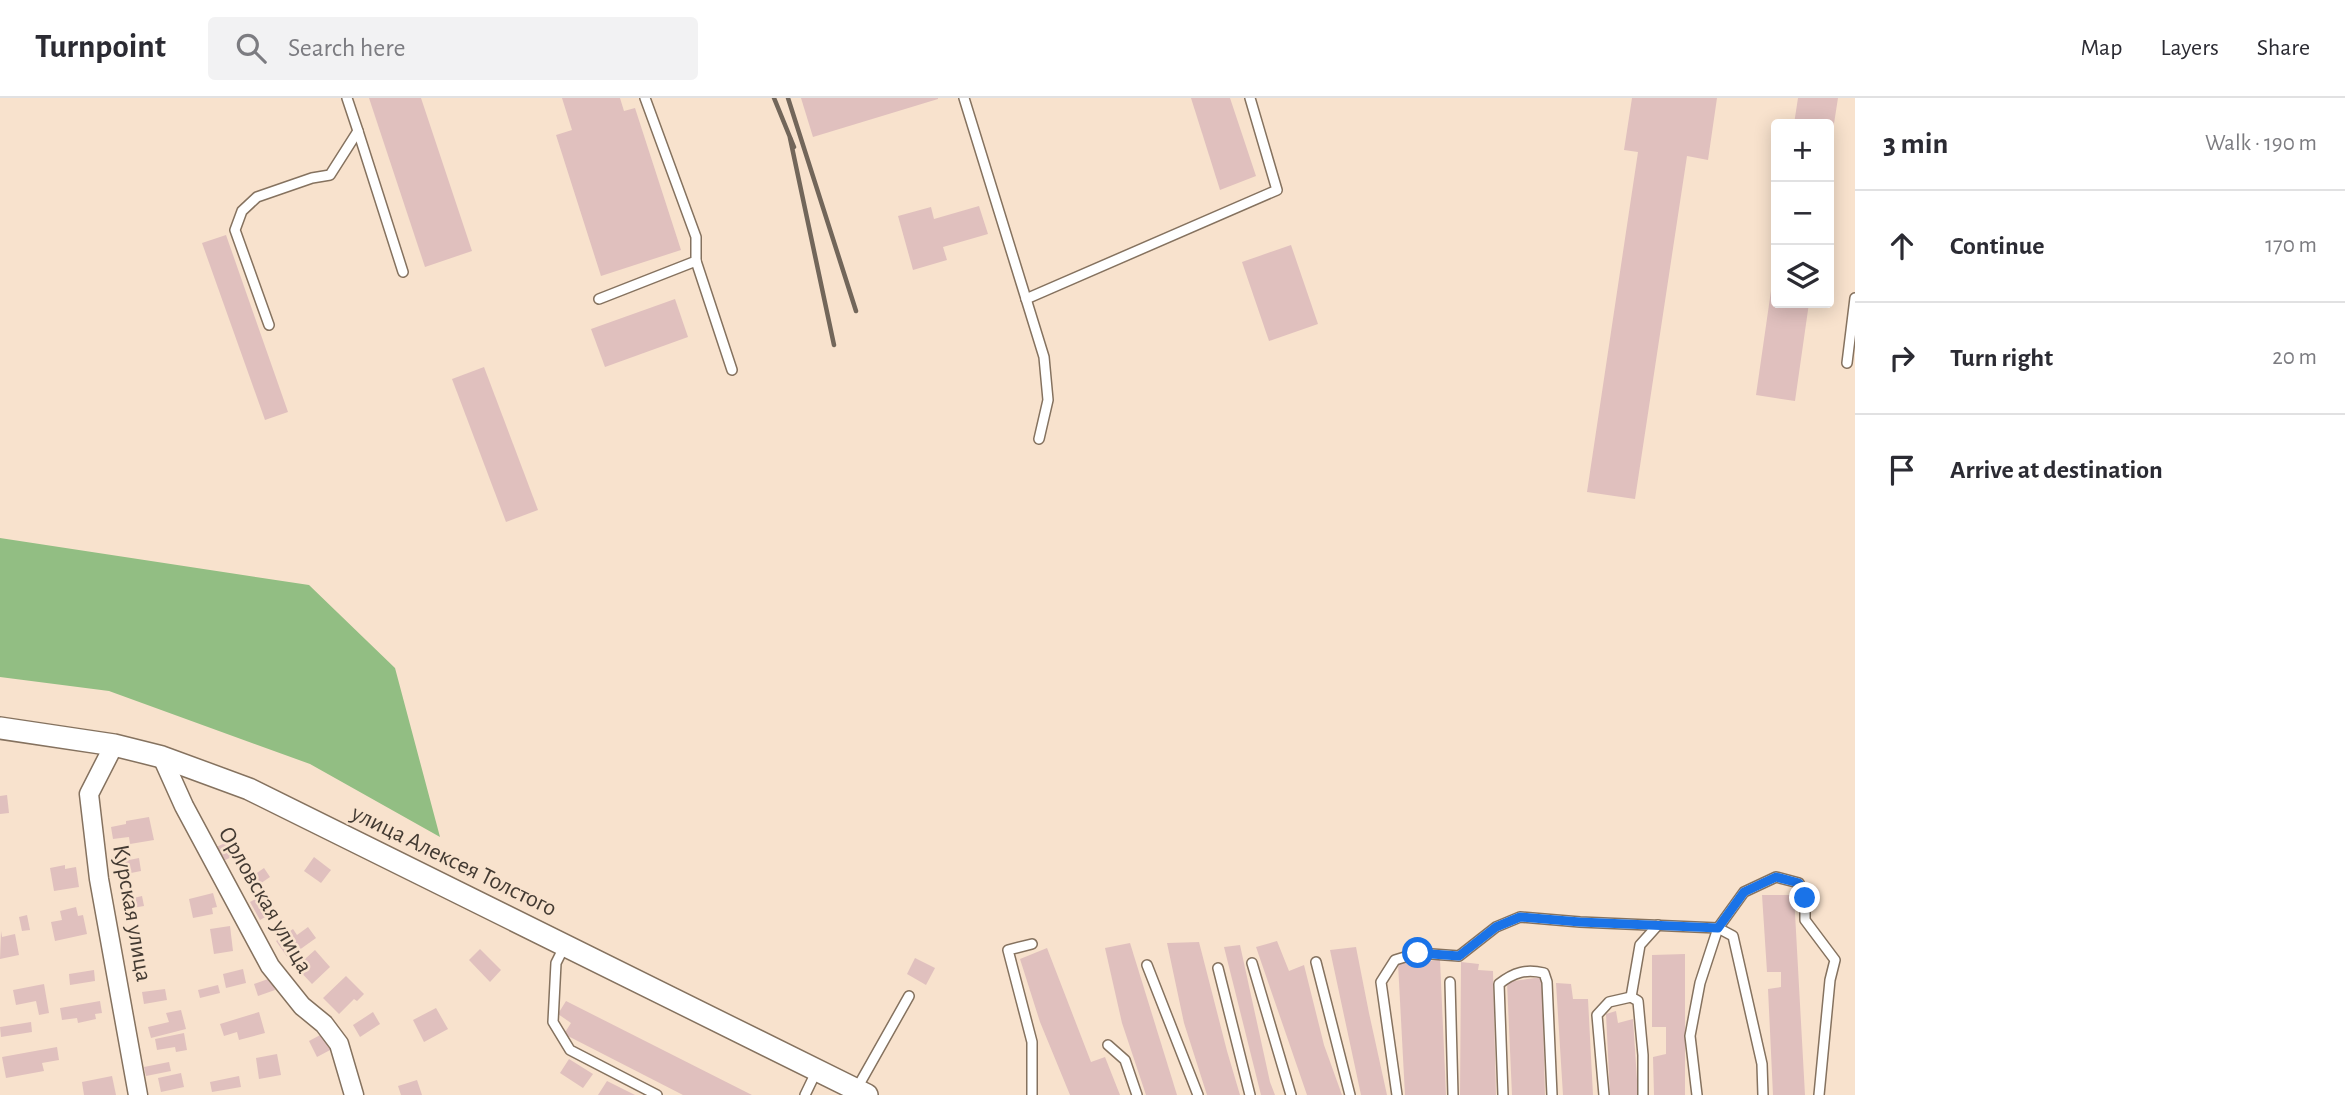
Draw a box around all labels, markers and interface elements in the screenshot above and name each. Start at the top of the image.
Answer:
search box [208,17,698,80]
icon: search [232,29,270,67]
text: Turnpoint [35,31,166,64]
text: Search here [288,35,406,61]
text: Map [2080,36,2122,60]
text: Layers [2160,36,2219,60]
text: Share [2257,36,2310,60]
map controls [1771,119,1834,308]
button: + [1771,119,1834,182]
text: 3 min [1883,129,1948,159]
text: Walk · 190 m [2205,132,2317,155]
button: − [1771,182,1834,245]
icon: ahead [1883,227,1921,265]
text: Continue [1950,233,2045,259]
text: 170 m [2265,234,2317,257]
button: layers [1771,245,1834,308]
icon: right [1883,339,1921,377]
text: Turn right [1950,345,2053,371]
text: 20 m [2272,346,2317,369]
icon: arrive [1883,451,1921,489]
text: Arrive at destination [1950,457,2163,483]
street label: улица Алексея Толстого [347,800,560,921]
street label: Орловская улица [213,823,317,977]
street label: Курская улица [108,843,156,983]
route end [1789,882,1820,913]
route start [1402,937,1433,968]

